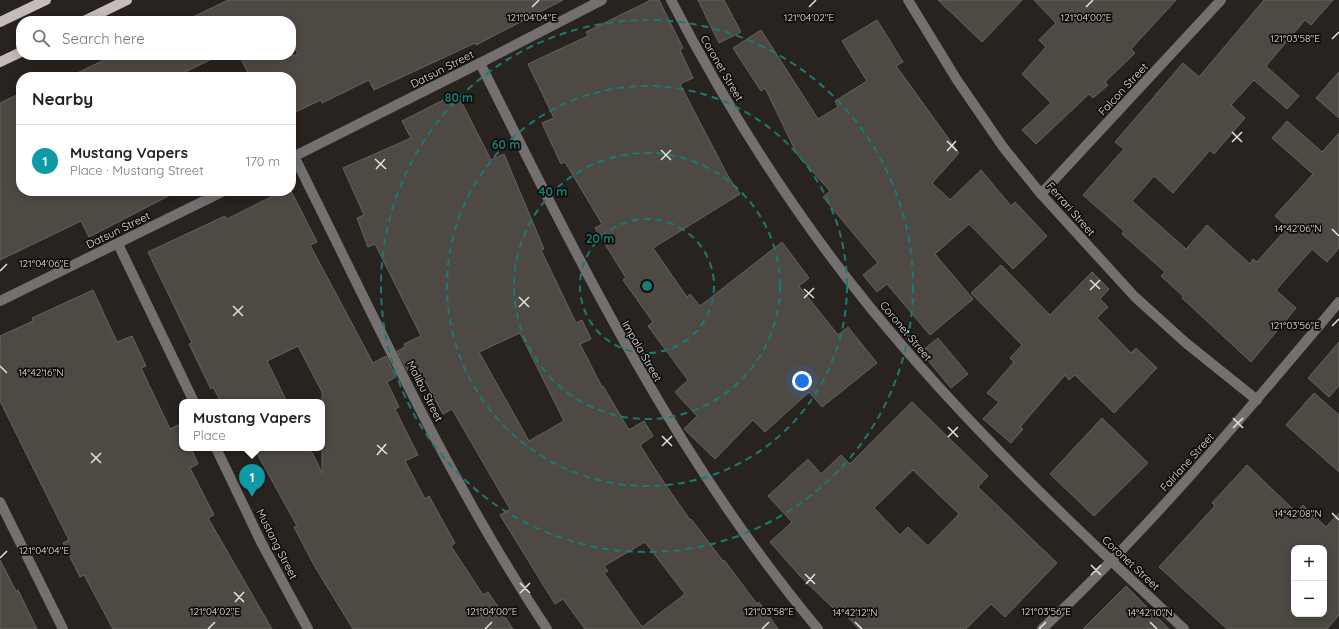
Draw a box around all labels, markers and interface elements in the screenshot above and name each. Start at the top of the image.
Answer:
text: 121°04'04"E [507,11,557,24]
text: 121°04'02"E [784,11,835,24]
text: 121°04'00"E [1061,11,1112,24]
search box [16,16,296,60]
icon: search [30,27,52,49]
text: Search here [62,29,145,48]
text: 121°03'58"E [1270,32,1320,45]
street label: Coronet Street [697,33,747,104]
street label: Datsun Street [408,47,476,91]
street label: Falcon Street [1095,60,1151,118]
text: Nearby [32,88,93,109]
text: 80 m [445,90,473,105]
text: 60 m [492,137,520,152]
text: Mustang Vapers [70,143,188,162]
text: 1 [42,153,48,169]
text: 170 m [245,153,280,169]
text: Place · Mustang Street [70,162,204,178]
street label: Ferrari Street [1044,179,1098,239]
text: 40 m [539,184,567,199]
street label: Datsun Street [84,208,152,251]
text: 14°42'06"N [1274,222,1322,235]
text: 20 m [586,231,614,246]
text: 121°04'06"E [19,257,69,270]
centre of rings [640,279,654,293]
street label: Coronet Street [877,298,935,364]
street label: Impala Street [619,318,665,384]
text: 121°03'56"E [1270,319,1320,332]
street label: Malibu Street [404,358,446,424]
text: 14°42'16"N [18,366,64,379]
your location [792,371,812,391]
popup [179,399,325,451]
text: Mustang Vapers [193,408,311,427]
text: Place [193,427,226,443]
street label: Fairlane Street [1157,430,1217,494]
pin: 1 [239,464,265,497]
street label: Mustang Street [253,506,301,582]
text: 14°42'08"N [1274,507,1322,520]
street label: Coronet Street [1099,533,1163,593]
text: 121°04'04"E [19,544,69,557]
map controls [1291,545,1327,617]
button: + [1291,545,1327,581]
button: − [1291,581,1327,617]
text: 121°04'02"E [190,605,241,618]
text: 121°04'00"E [467,605,518,618]
text: 121°03'58"E [744,605,794,618]
text: 121°03'56"E [1021,605,1071,618]
text: 14°42'12"N [832,606,878,619]
text: 14°42'10"N [1127,606,1173,619]

